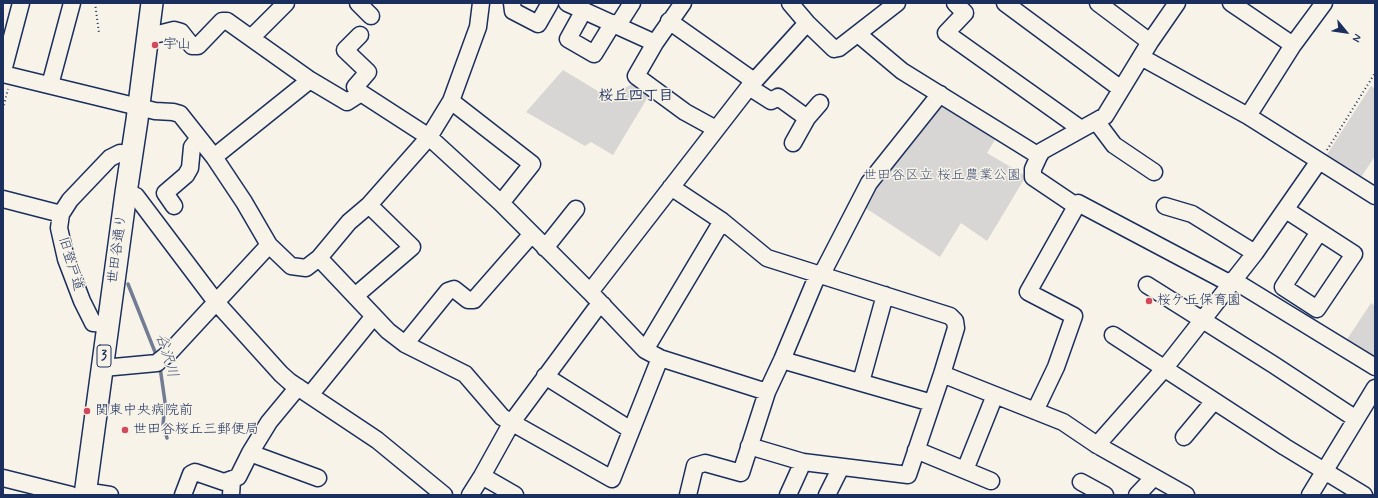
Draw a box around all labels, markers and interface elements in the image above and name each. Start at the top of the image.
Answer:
north arrow [1326,12,1366,52]
text: N [1349,31,1364,44]
place label: 宇山 [163,37,191,53]
marker: 宇山 [150,40,160,50]
district label: 桜丘四丁目 [599,88,673,106]
park label: 世田谷区立 桜丘農業公園 [863,168,1021,184]
street label: 世田谷通り [105,213,131,285]
street label: 旧登戸道 [54,235,86,293]
place label: 桜ケ丘保育園 [1157,293,1241,309]
marker: 桜ケ丘保育園 [1144,296,1154,306]
water label: 谷沢川 [151,332,181,380]
road number: 3 [97,345,111,367]
place label: 関東中央病院前 [95,403,193,419]
marker: 関東中央病院前 [82,406,92,416]
place label: 世田谷桜丘三郵便局 [133,422,259,438]
marker: 世田谷桜丘三郵便局 [120,425,130,435]

